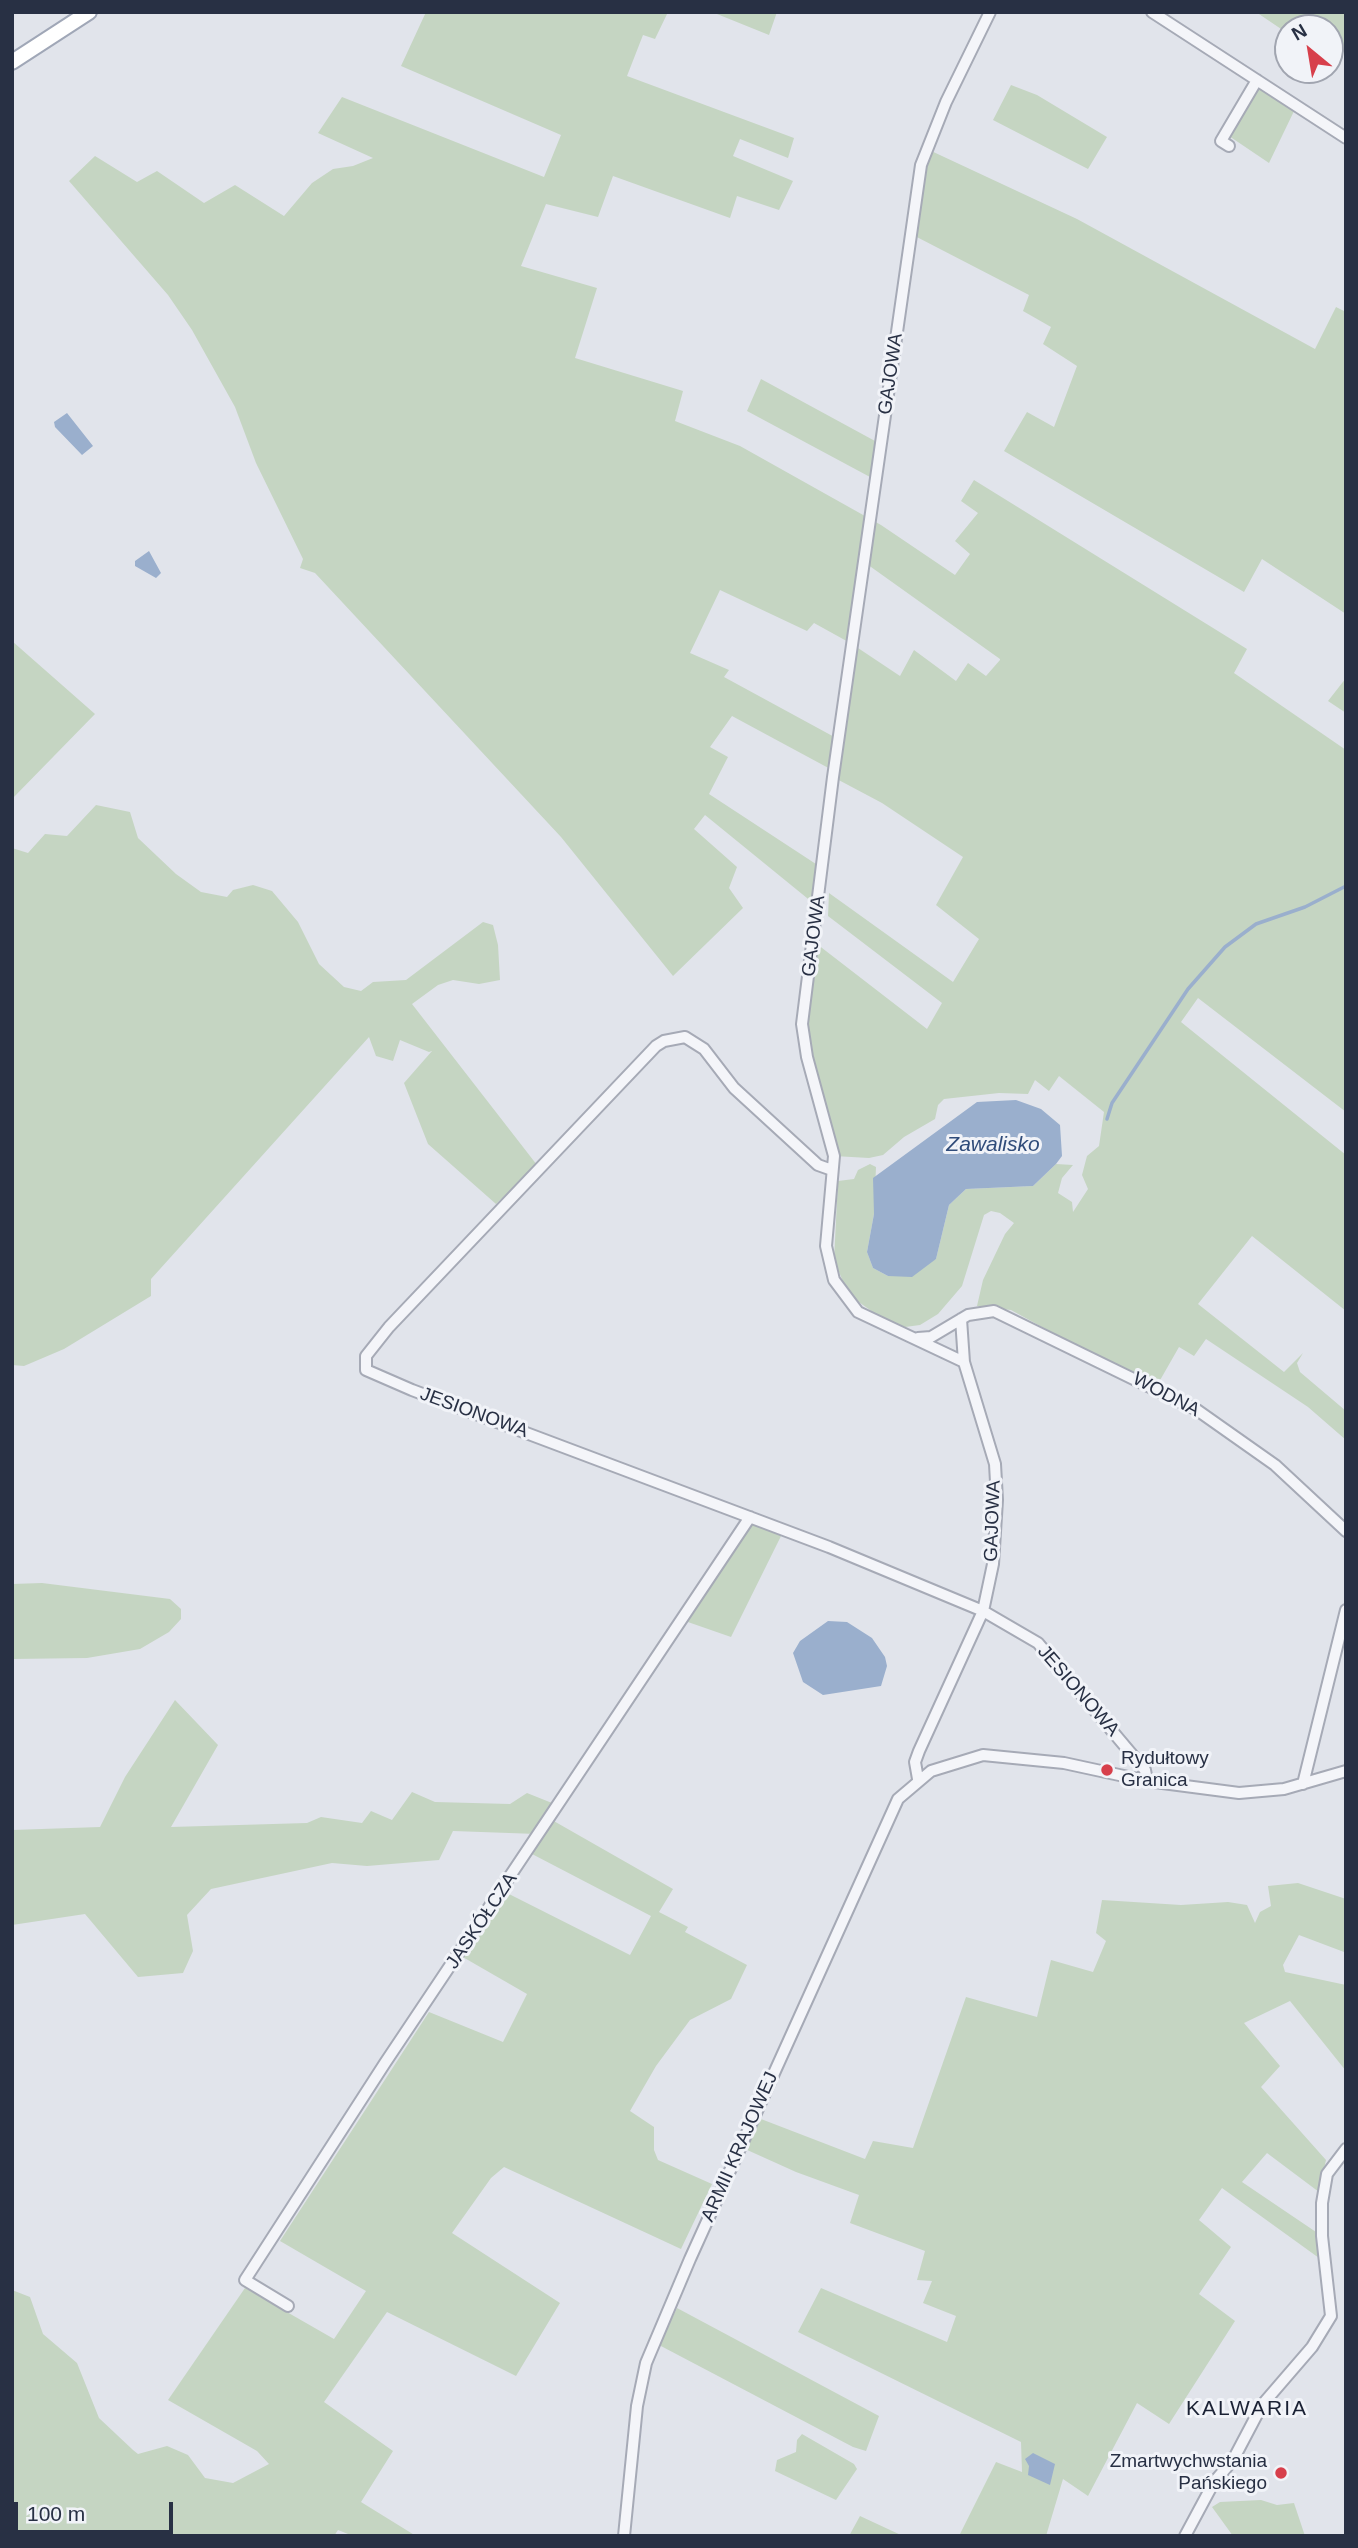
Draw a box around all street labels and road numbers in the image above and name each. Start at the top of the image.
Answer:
street label: GAJOWA [874,332,908,416]
street label: GAJOWA [798,894,830,978]
street label: WODNA [1128,1368,1204,1422]
street label: JESIONOWA [417,1383,531,1443]
street label: GAJOWA [980,1480,1006,1562]
street label: JESIONOWA [1032,1641,1124,1741]
street label: JASKÓŁCZA [442,1869,522,1973]
street label: ARMII KRAJOWEJ [697,2069,783,2225]

